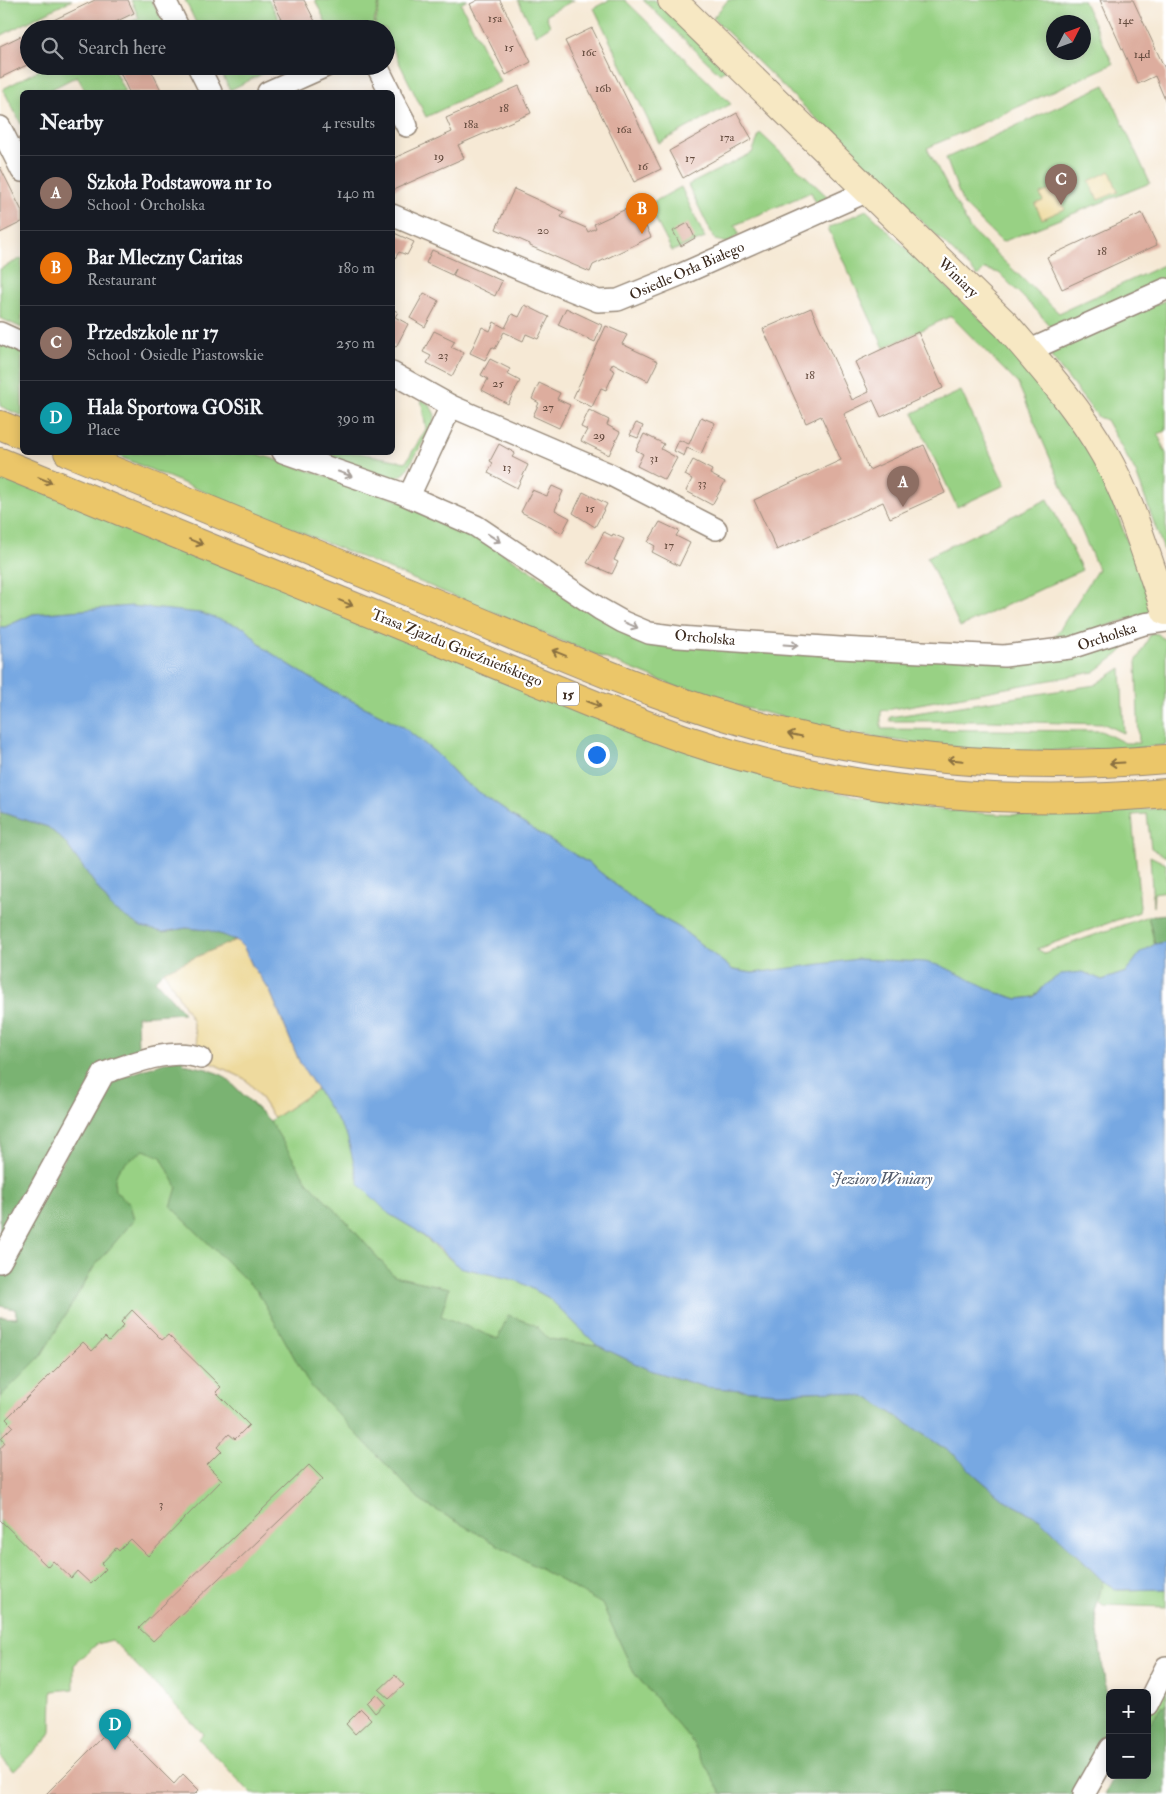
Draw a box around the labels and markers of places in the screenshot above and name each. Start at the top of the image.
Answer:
pin: C [1045,164,1077,205]
pin: B [626,193,658,234]
pin: A [887,466,919,507]
pin: D [99,1709,131,1750]

